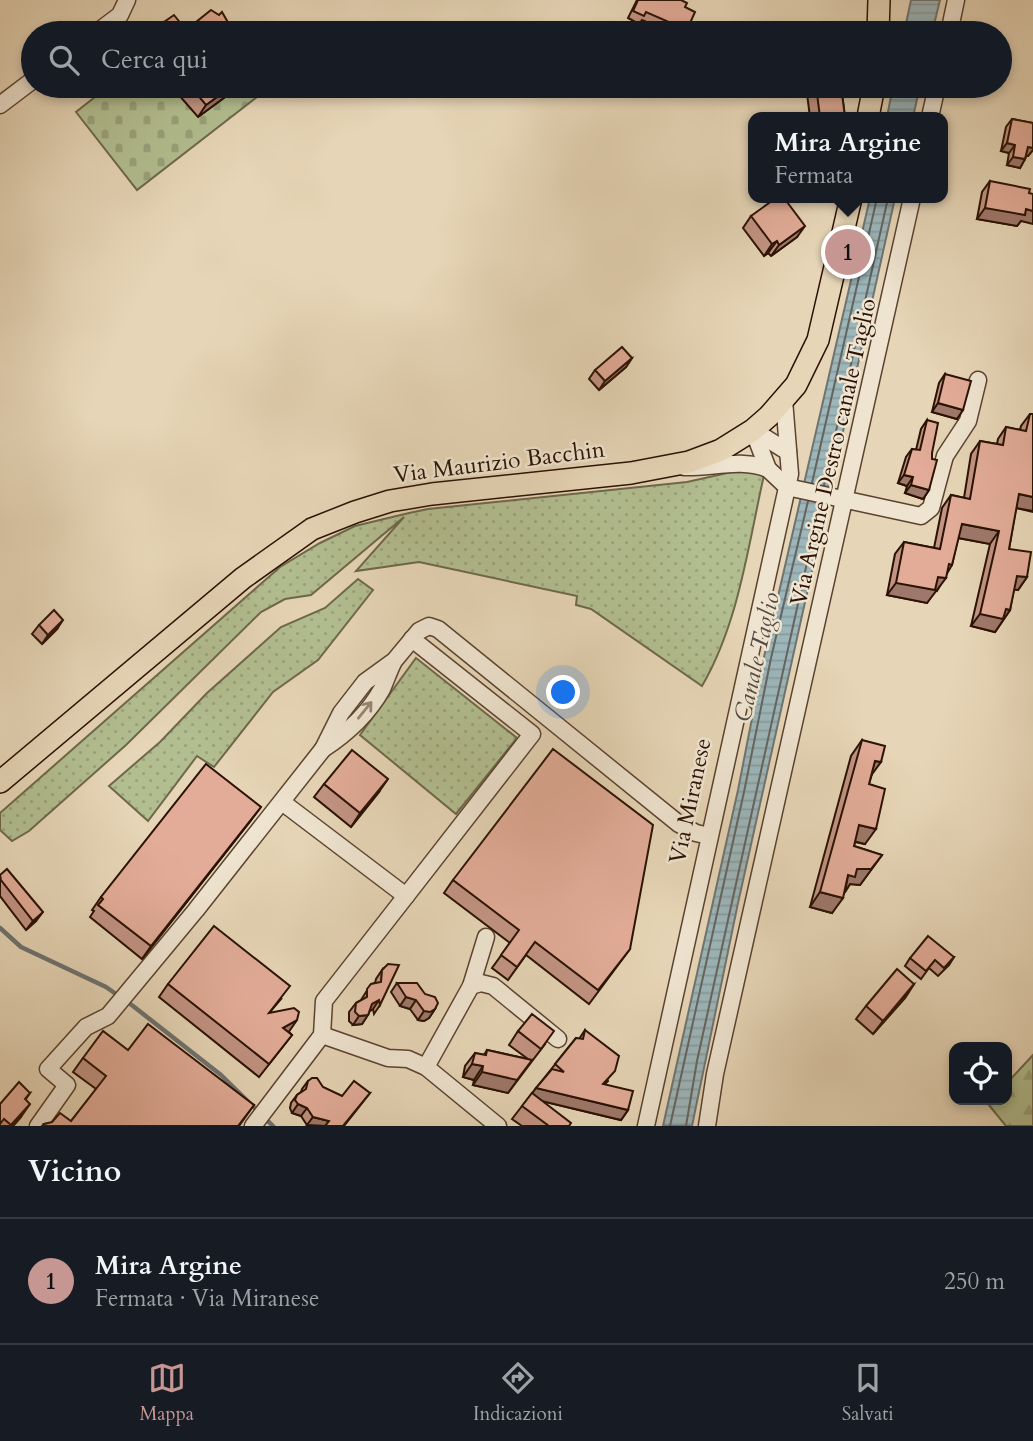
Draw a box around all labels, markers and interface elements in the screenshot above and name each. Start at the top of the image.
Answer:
search box [21,21,1012,98]
icon: search [45,41,83,79]
text: Cerca qui [101,42,208,77]
popup [748,112,948,203]
text: Mira Argine [775,125,921,160]
text: Fermata [775,160,853,191]
pin: 1 [825,226,871,278]
street label: Via Argine Destro canale Taglio [782,295,884,609]
street label: Via Maurizio Bacchin [392,434,606,490]
water label: Canale Taglio [726,589,788,725]
your location [546,675,580,709]
one-way arrow [358,702,373,720]
street label: Via Miranese [662,735,718,867]
map controls [949,1042,1012,1105]
button: locate [949,1042,1012,1105]
text: Vicino [28,1151,121,1192]
text: Mira Argine [95,1248,242,1283]
text: 1 [45,1266,57,1297]
text: 250 m [944,1266,1005,1297]
text: Fermata · Via Miranese [95,1283,319,1314]
tab: Mappa [139,1359,194,1427]
tab: Indicazioni [473,1359,563,1427]
tab: Salvati [842,1359,894,1427]

